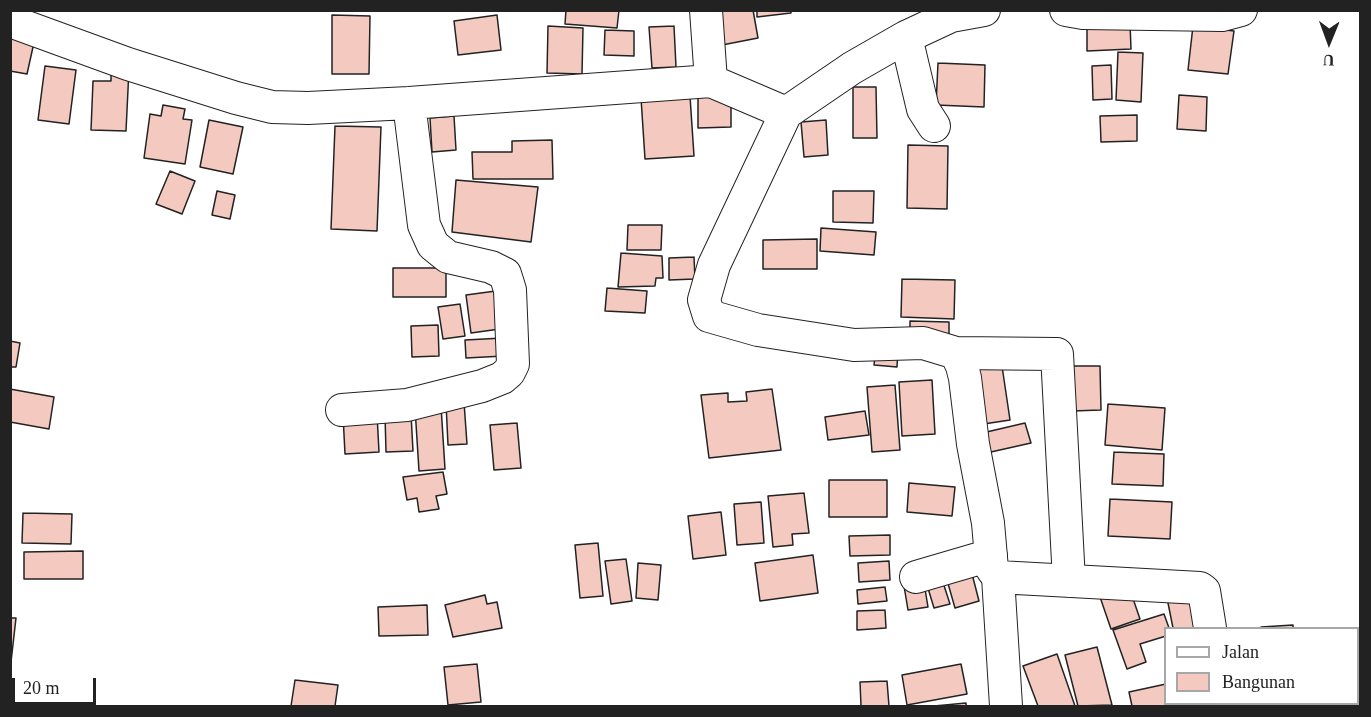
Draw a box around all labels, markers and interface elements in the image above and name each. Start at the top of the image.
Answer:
north arrow [1299,12,1359,72]
text: U [1323,52,1335,69]
legend [1164,627,1359,705]
text: Jalan [1222,642,1259,662]
scale bar [15,666,99,704]
text: Bangunan [1222,672,1295,692]
text: 20 m [23,678,60,698]

